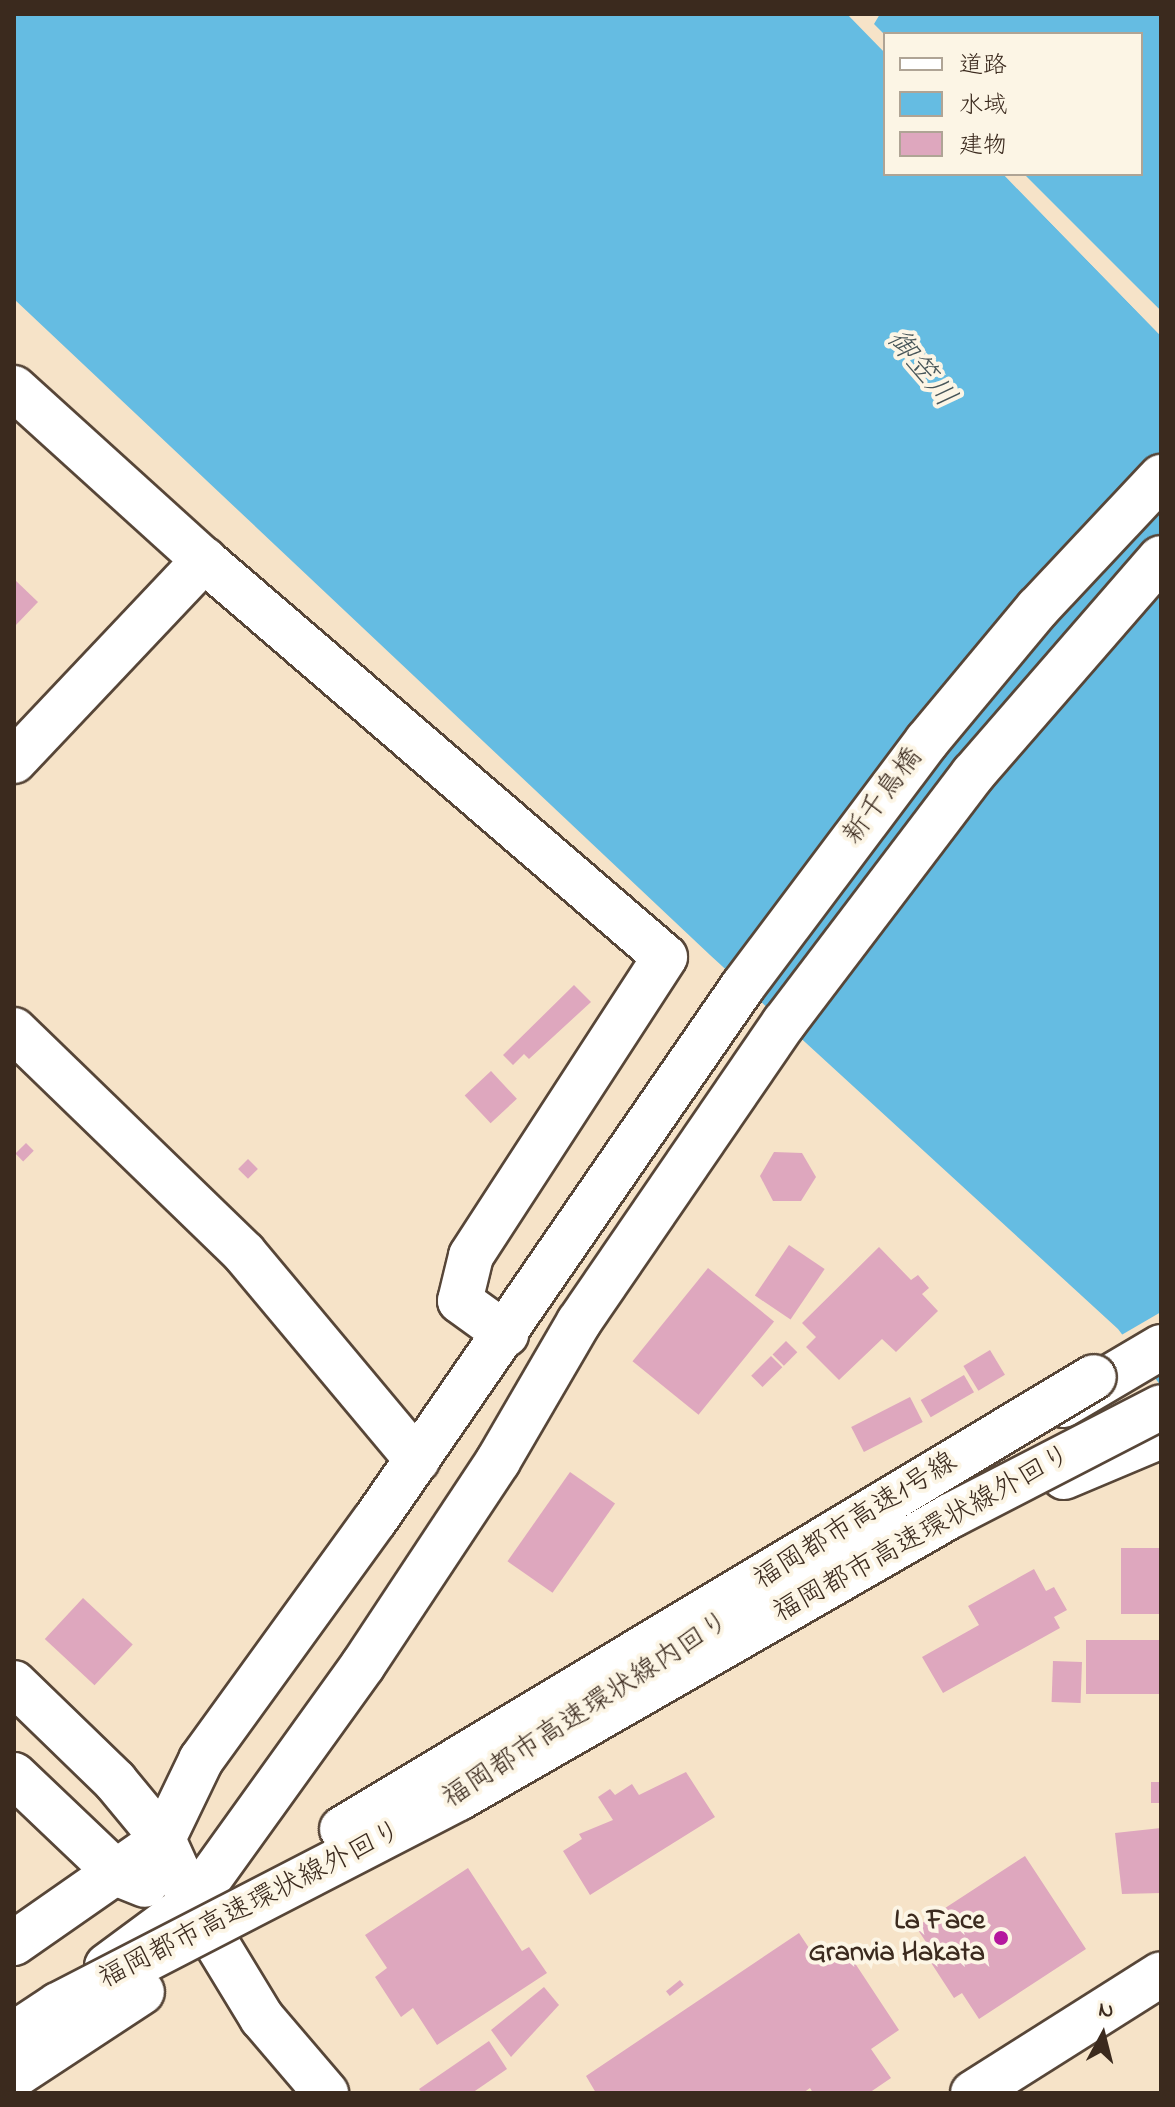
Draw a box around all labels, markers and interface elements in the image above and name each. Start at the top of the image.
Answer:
legend [883,32,1143,176]
text: 道路 [959,49,1007,84]
text: 水域 [959,89,1007,124]
text: 建物 [959,129,1007,164]
water label: 御笠川 [878,323,962,415]
street label: 新千鳥橋 [837,742,931,852]
street label: 福岡都市高速環状線外回り [768,1439,1078,1631]
street label: 福岡都市高速1号線 [748,1446,964,1598]
street label: 福岡都市高速環状線内回り [437,1605,737,1817]
street label: 福岡都市高速環状線外回り [94,1815,408,1997]
place label: La Face Granvia Hakata [809,1905,985,1971]
marker: La Face Granvia Hakata [992,1929,1010,1947]
text: N [1097,1994,1115,2028]
north arrow [1063,1995,1143,2075]

